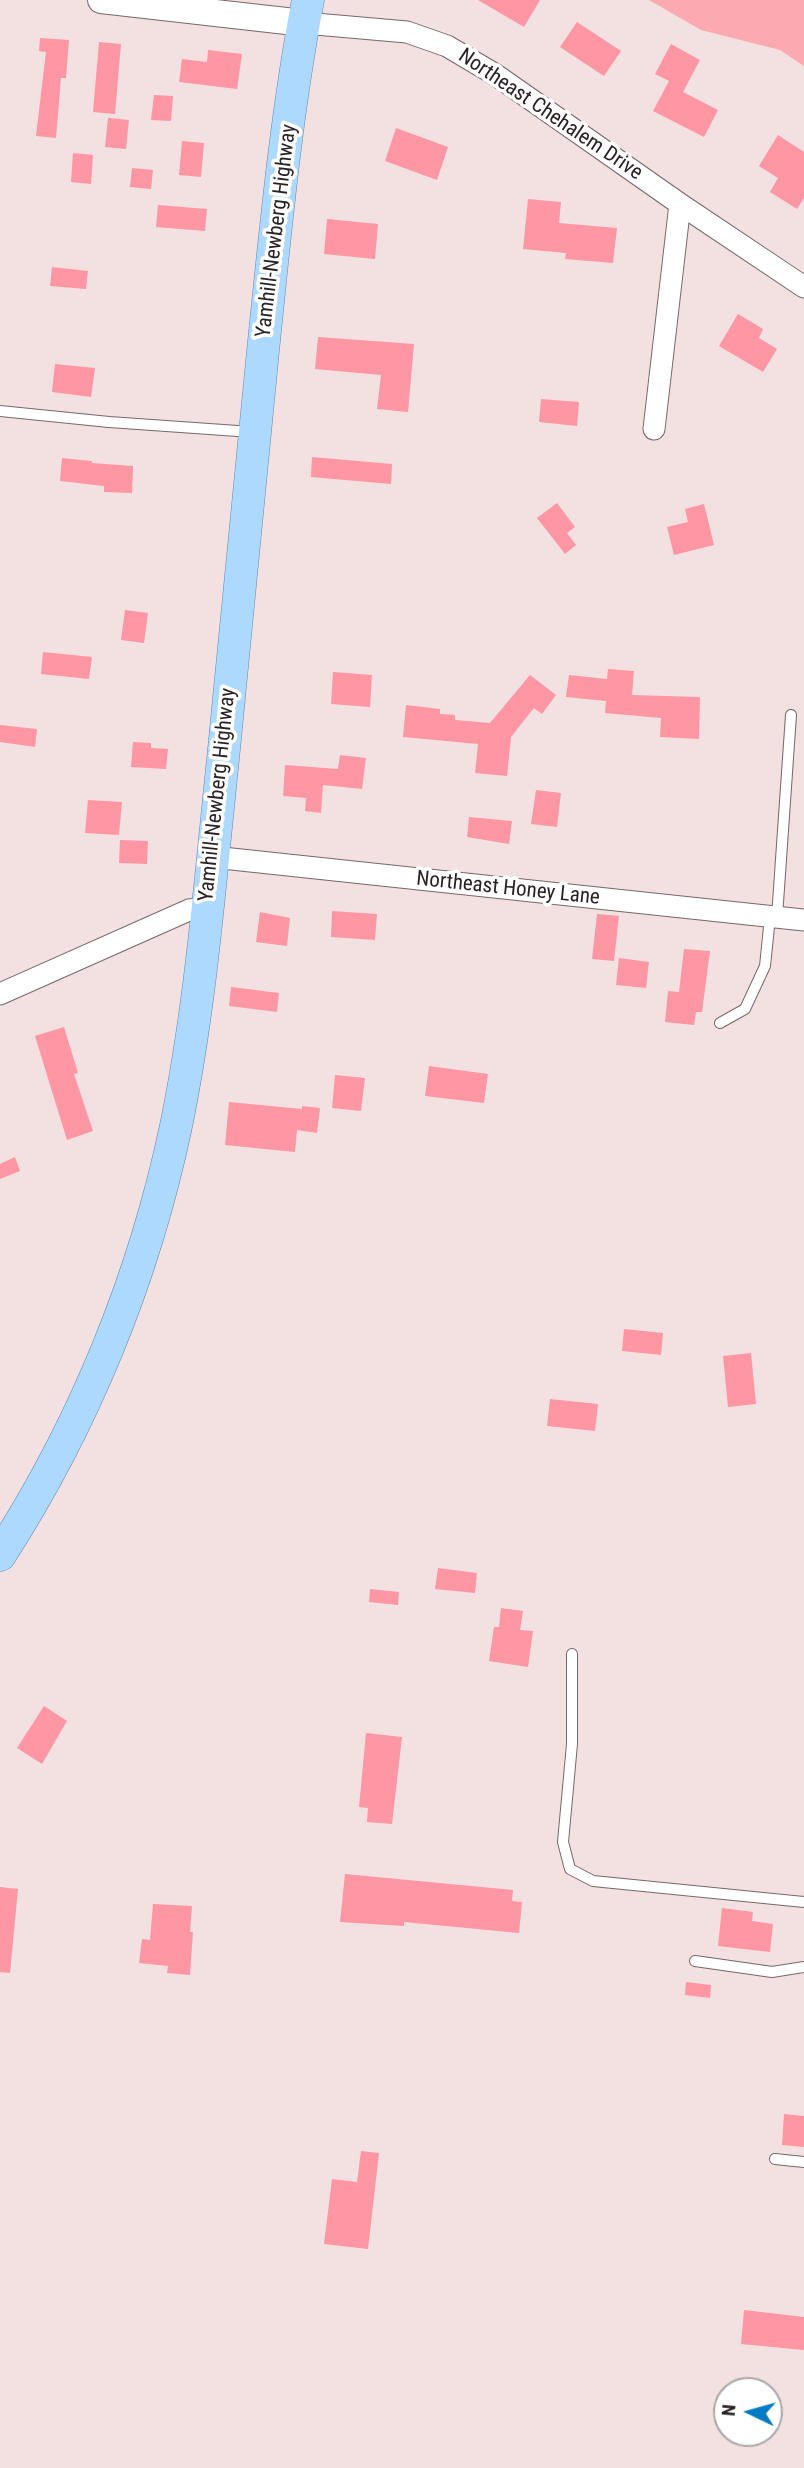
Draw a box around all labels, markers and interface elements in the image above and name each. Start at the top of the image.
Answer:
street label: Northeast Chehalem Drive [453,44,647,186]
street label: Yamhill-Newberg Highway [251,123,303,339]
street label: Yamhill-Newberg Highway [194,687,242,903]
street label: Northeast Honey Lane [415,867,601,911]
north arrow [713,2377,783,2447]
text: N [717,2404,741,2417]

